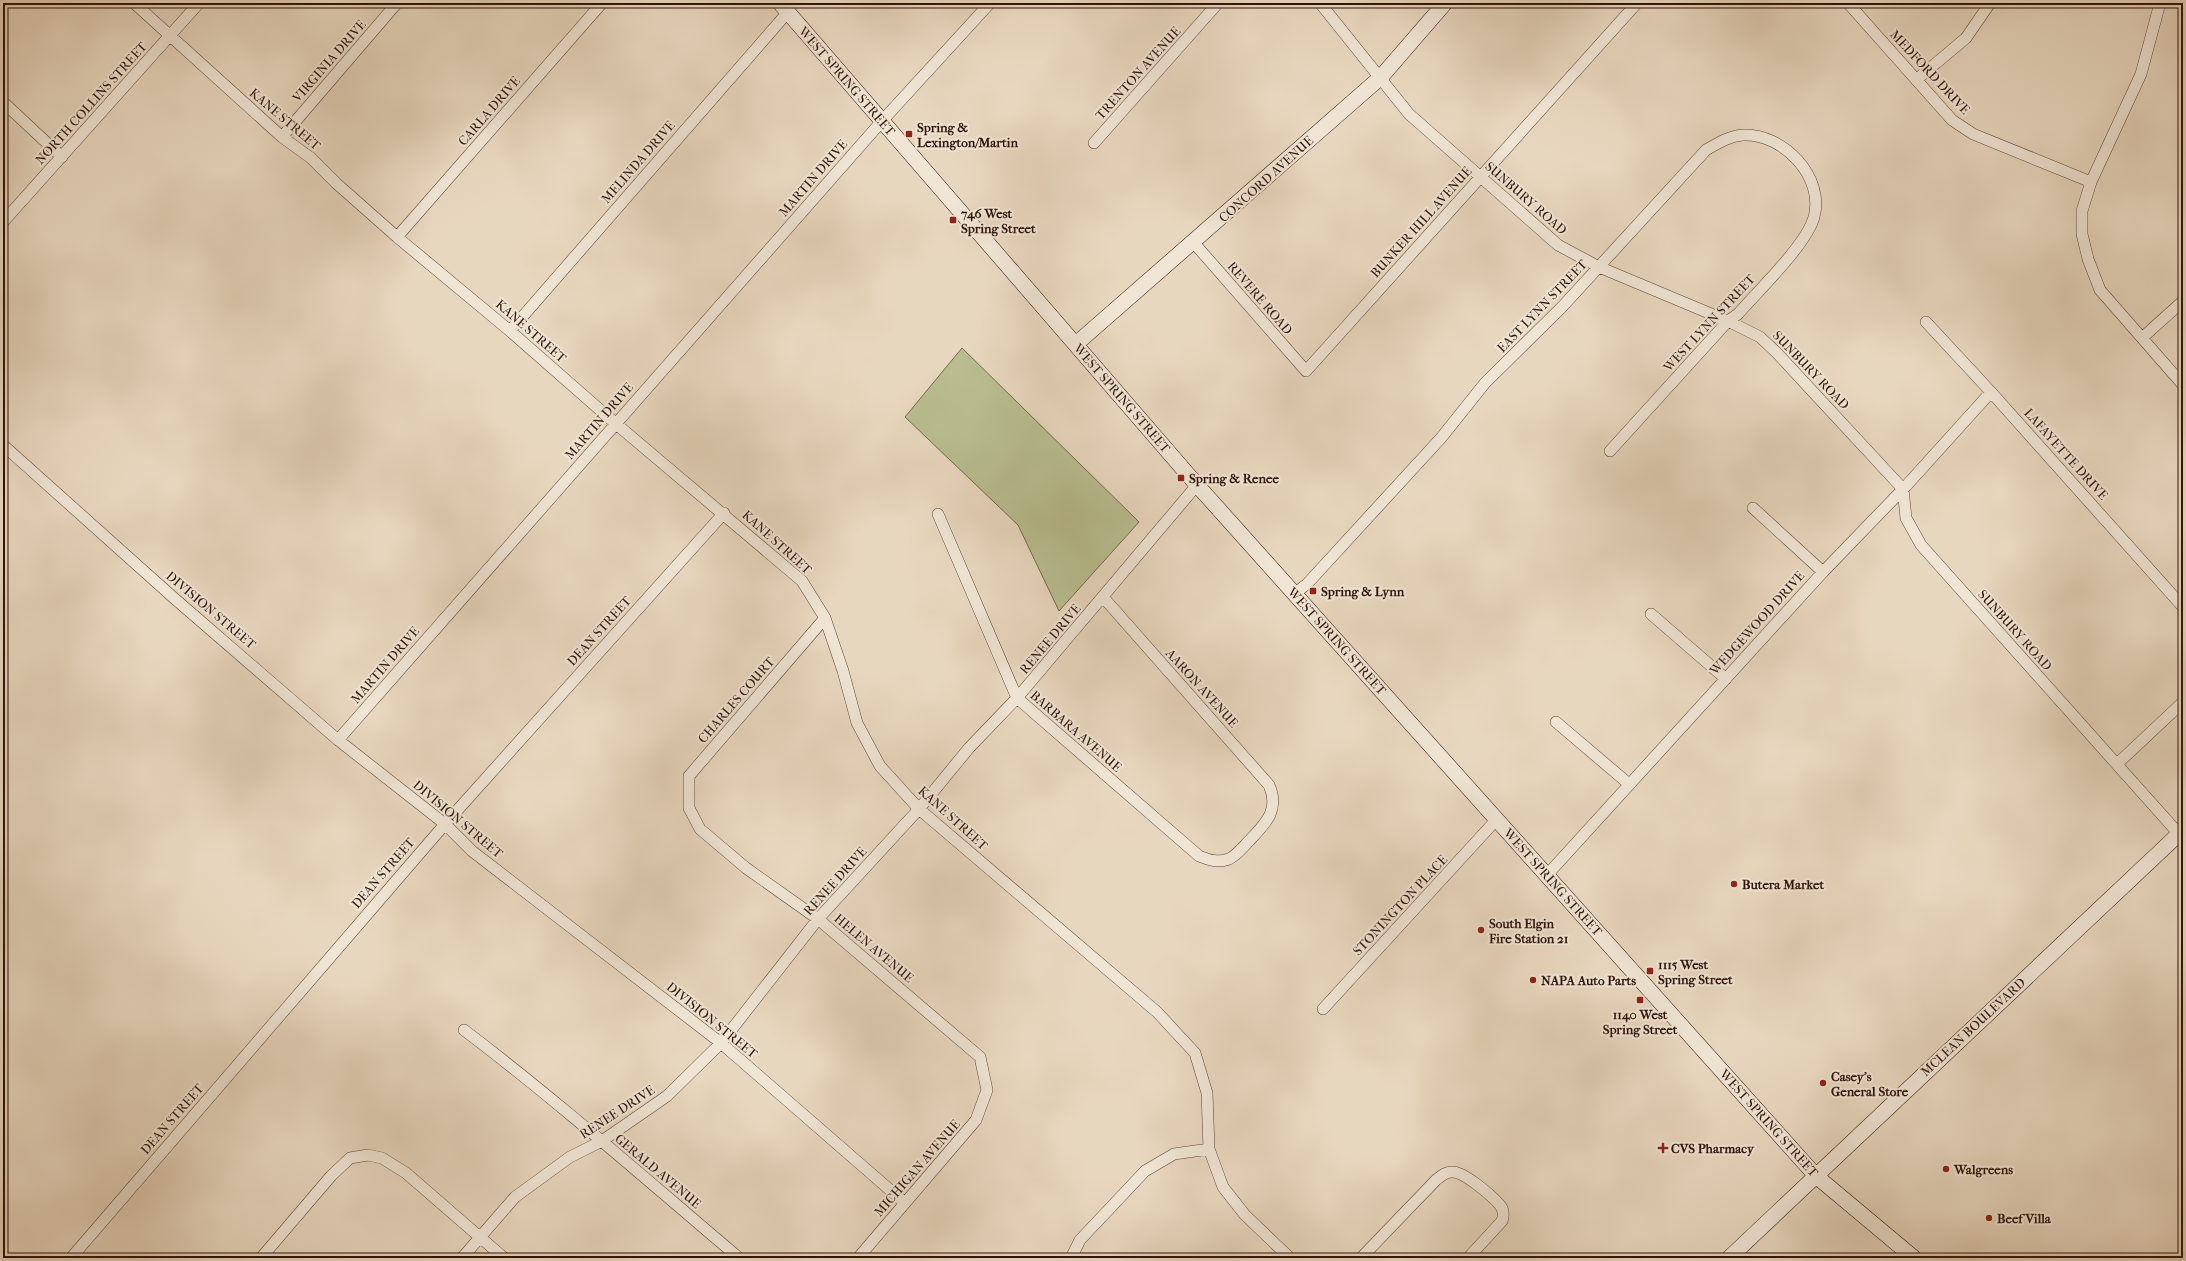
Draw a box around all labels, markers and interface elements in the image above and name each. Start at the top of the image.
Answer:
street label: VIRGINIA DRIVE [289,17,369,106]
street label: WEST SPRING STREET [795,23,898,139]
street label: TRENTON AVENUE [1092,24,1184,122]
street label: MEDFORD DRIVE [1887,27,1973,117]
street label: NORTH COLLINS STREET [32,39,150,167]
street label: CARLA DRIVE [455,73,523,149]
street label: KANE STREET [246,85,324,153]
street label: MELINDA DRIVE [598,118,678,206]
place label: Spring & Lexington/Martin [917,120,1018,151]
marker: Spring & Lexington/Martin [904,129,914,139]
street label: CONCORD AVENUE [1216,133,1316,225]
street label: MARTIN DRIVE [776,137,850,219]
street label: SUNBURY ROAD [1482,159,1570,237]
street label: BUNKER HILL AVENUE [1367,164,1475,280]
place label: 746 West Spring Street [960,206,1036,237]
marker: 746 West Spring Street [948,215,958,225]
street label: EAST LYNN STREET [1494,256,1590,355]
street label: REVERE ROAD [1224,259,1296,337]
street label: WEST LYNN STREET [1659,271,1758,375]
street label: KANE STREET [493,296,569,366]
street label: SUNBURY ROAD [1770,328,1852,412]
street label: WEST SPRING STREET [1070,340,1173,456]
street label: MARTIN DRIVE [562,380,636,462]
street label: LAFAYETTE DRIVE [2021,405,2111,503]
place label: Spring & Renee [1189,471,1279,487]
marker: Spring & Renee [1176,473,1186,483]
street label: KANE STREET [739,507,815,577]
street label: DIVISION STREET [163,568,259,652]
street label: WEDGEWOOD DRIVE [1706,568,1807,679]
street label: WEST SPRING STREET [1284,583,1389,698]
place label: Spring & Lynn [1321,584,1405,600]
marker: Spring & Lynn [1308,586,1318,596]
street label: SUNBURY ROAD [1975,587,2055,673]
street label: DEAN STREET [564,593,634,669]
street label: RENEE DRIVE [1016,601,1084,677]
street label: MARTIN DRIVE [348,624,422,706]
street label: AARON AVENUE [1162,645,1241,730]
street label: CHARLES COURT [695,654,778,746]
street label: BARBARA AVENUE [1027,687,1125,775]
street label: DIVISION STREET [410,777,506,861]
street label: KANE STREET [915,783,991,853]
street label: WEST SPRING STREET [1500,824,1605,939]
street label: DEAN STREET [348,835,418,911]
street label: RENEE DRIVE [800,844,870,918]
street label: STONINGTON PLACE [1350,852,1450,958]
place label: Butera Market [1742,877,1824,892]
marker: Butera Market [1729,879,1739,889]
street label: HELEN AVENUE [831,911,917,985]
place label: South Elgin Fire Station 21 [1488,916,1569,946]
marker: South Elgin Fire Station 21 [1476,925,1486,935]
place label: 1115 West Spring Street [1658,957,1733,988]
marker: 1115 West Spring Street [1645,966,1655,976]
place label: NAPA Auto Parts [1541,973,1636,988]
marker: NAPA Auto Parts [1528,975,1538,985]
street label: MCLEAN BOULEVARD [1918,975,2028,1079]
street label: DIVISION STREET [664,979,761,1061]
marker: 1140 West Spring Street [1635,995,1645,1005]
place label: 1140 West Spring Street [1603,1007,1678,1038]
street label: WEST SPRING STREET [1716,1065,1821,1180]
place label: Casey's General Store [1831,1069,1909,1099]
marker: Casey's General Store [1818,1078,1828,1088]
street label: DEAN STREET [137,1081,207,1157]
street label: RENEE DRIVE [577,1082,657,1142]
street label: MICHIGAN AVENUE [871,1117,963,1219]
street label: GERALD AVENUE [612,1131,704,1211]
place label: CVS Pharmacy [1671,1141,1755,1157]
marker: CVS Pharmacy [1658,1143,1668,1153]
place label: Walgreens [1953,1162,2013,1178]
marker: Walgreens [1941,1164,1951,1174]
place label: Beef Villa [1997,1211,2052,1226]
marker: Beef Villa [1984,1213,1994,1223]

